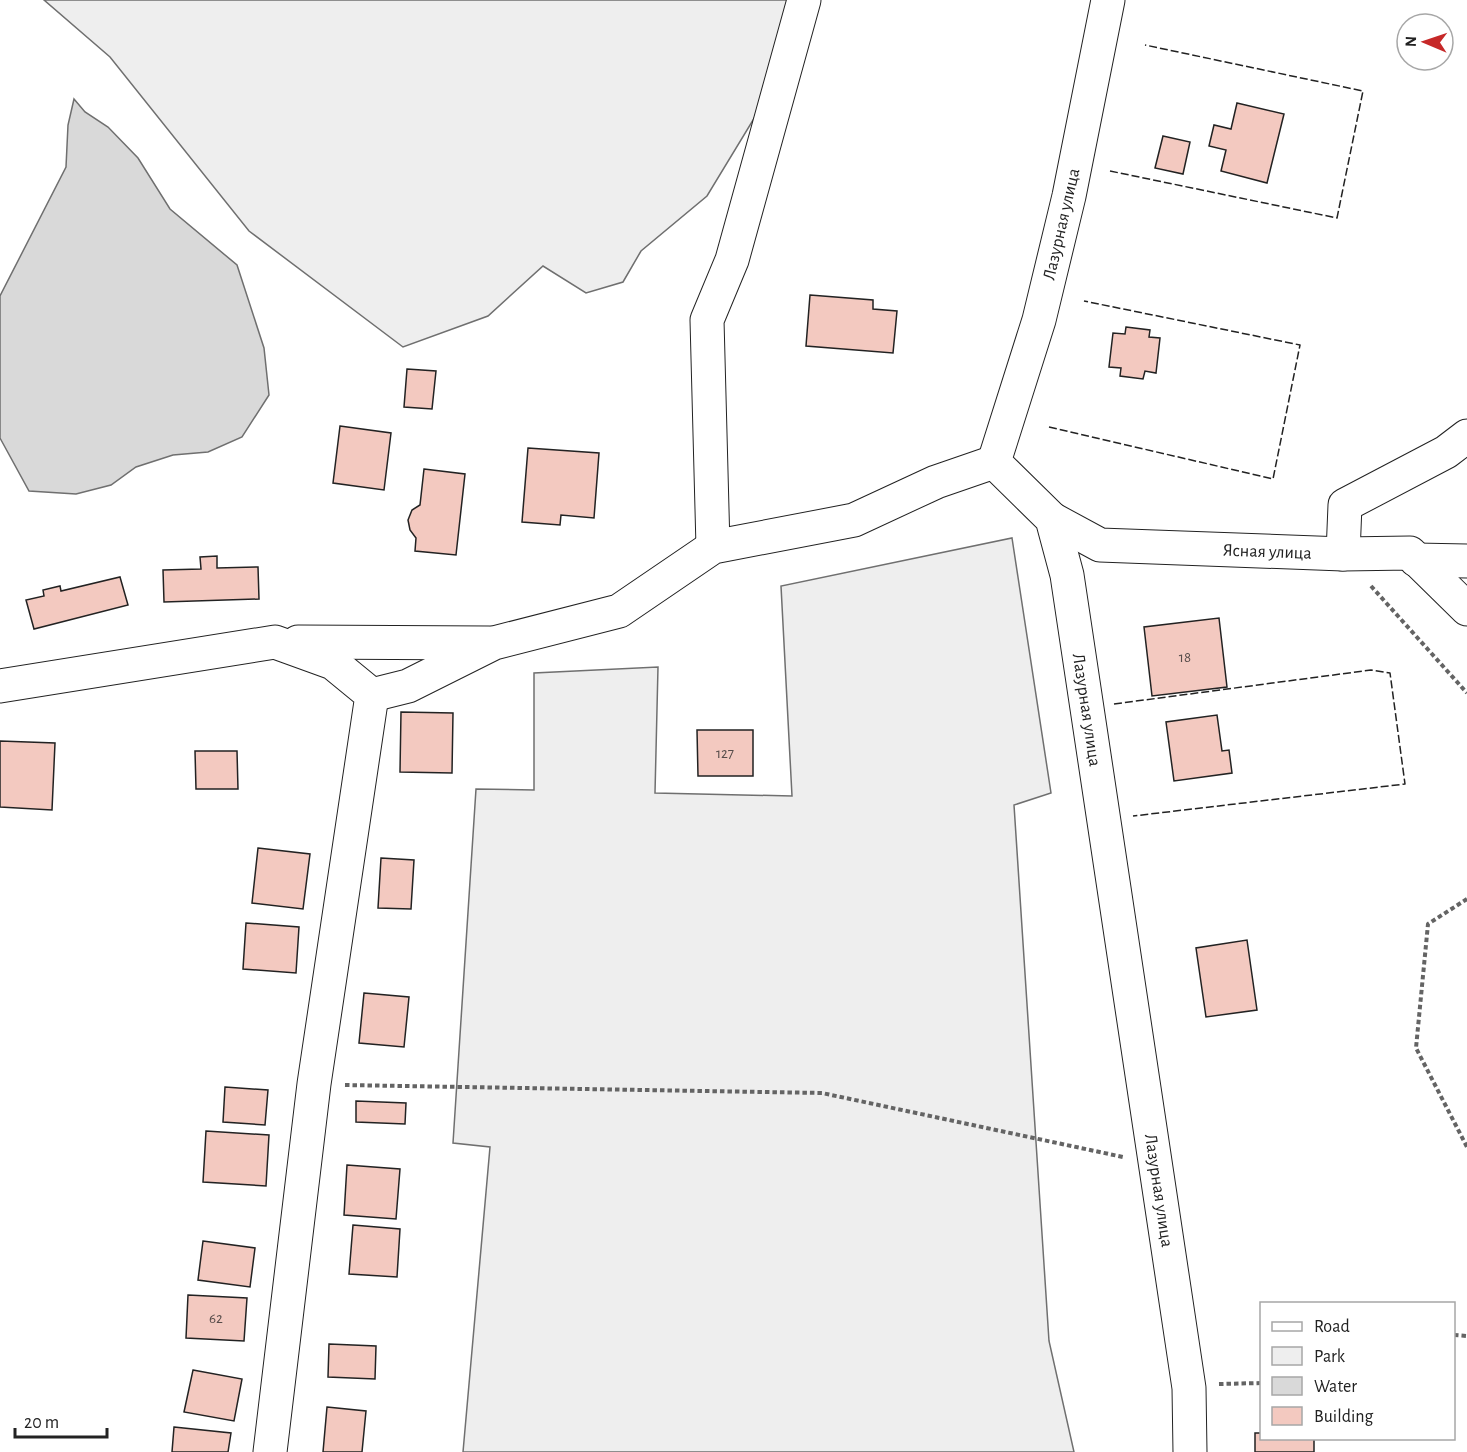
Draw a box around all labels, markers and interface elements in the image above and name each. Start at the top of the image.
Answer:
north arrow [1395,12,1455,72]
text: N [1403,36,1419,47]
street label: Лазурная улица [1040,167,1084,282]
street label: Ясная улица [1222,542,1312,563]
house number: 18 [1179,650,1191,665]
street label: Лазурная улица [1069,652,1104,768]
house number: 127 [716,746,734,761]
street label: Лазурная улица [1141,1133,1176,1248]
legend [1260,1302,1455,1440]
house number: 62 [209,1311,223,1326]
text: Road [1314,1318,1350,1336]
text: Park [1314,1348,1346,1366]
text: Water [1314,1378,1357,1396]
scale bar [15,1401,106,1439]
text: Building [1314,1408,1374,1426]
text: 20 m [24,1414,59,1432]

